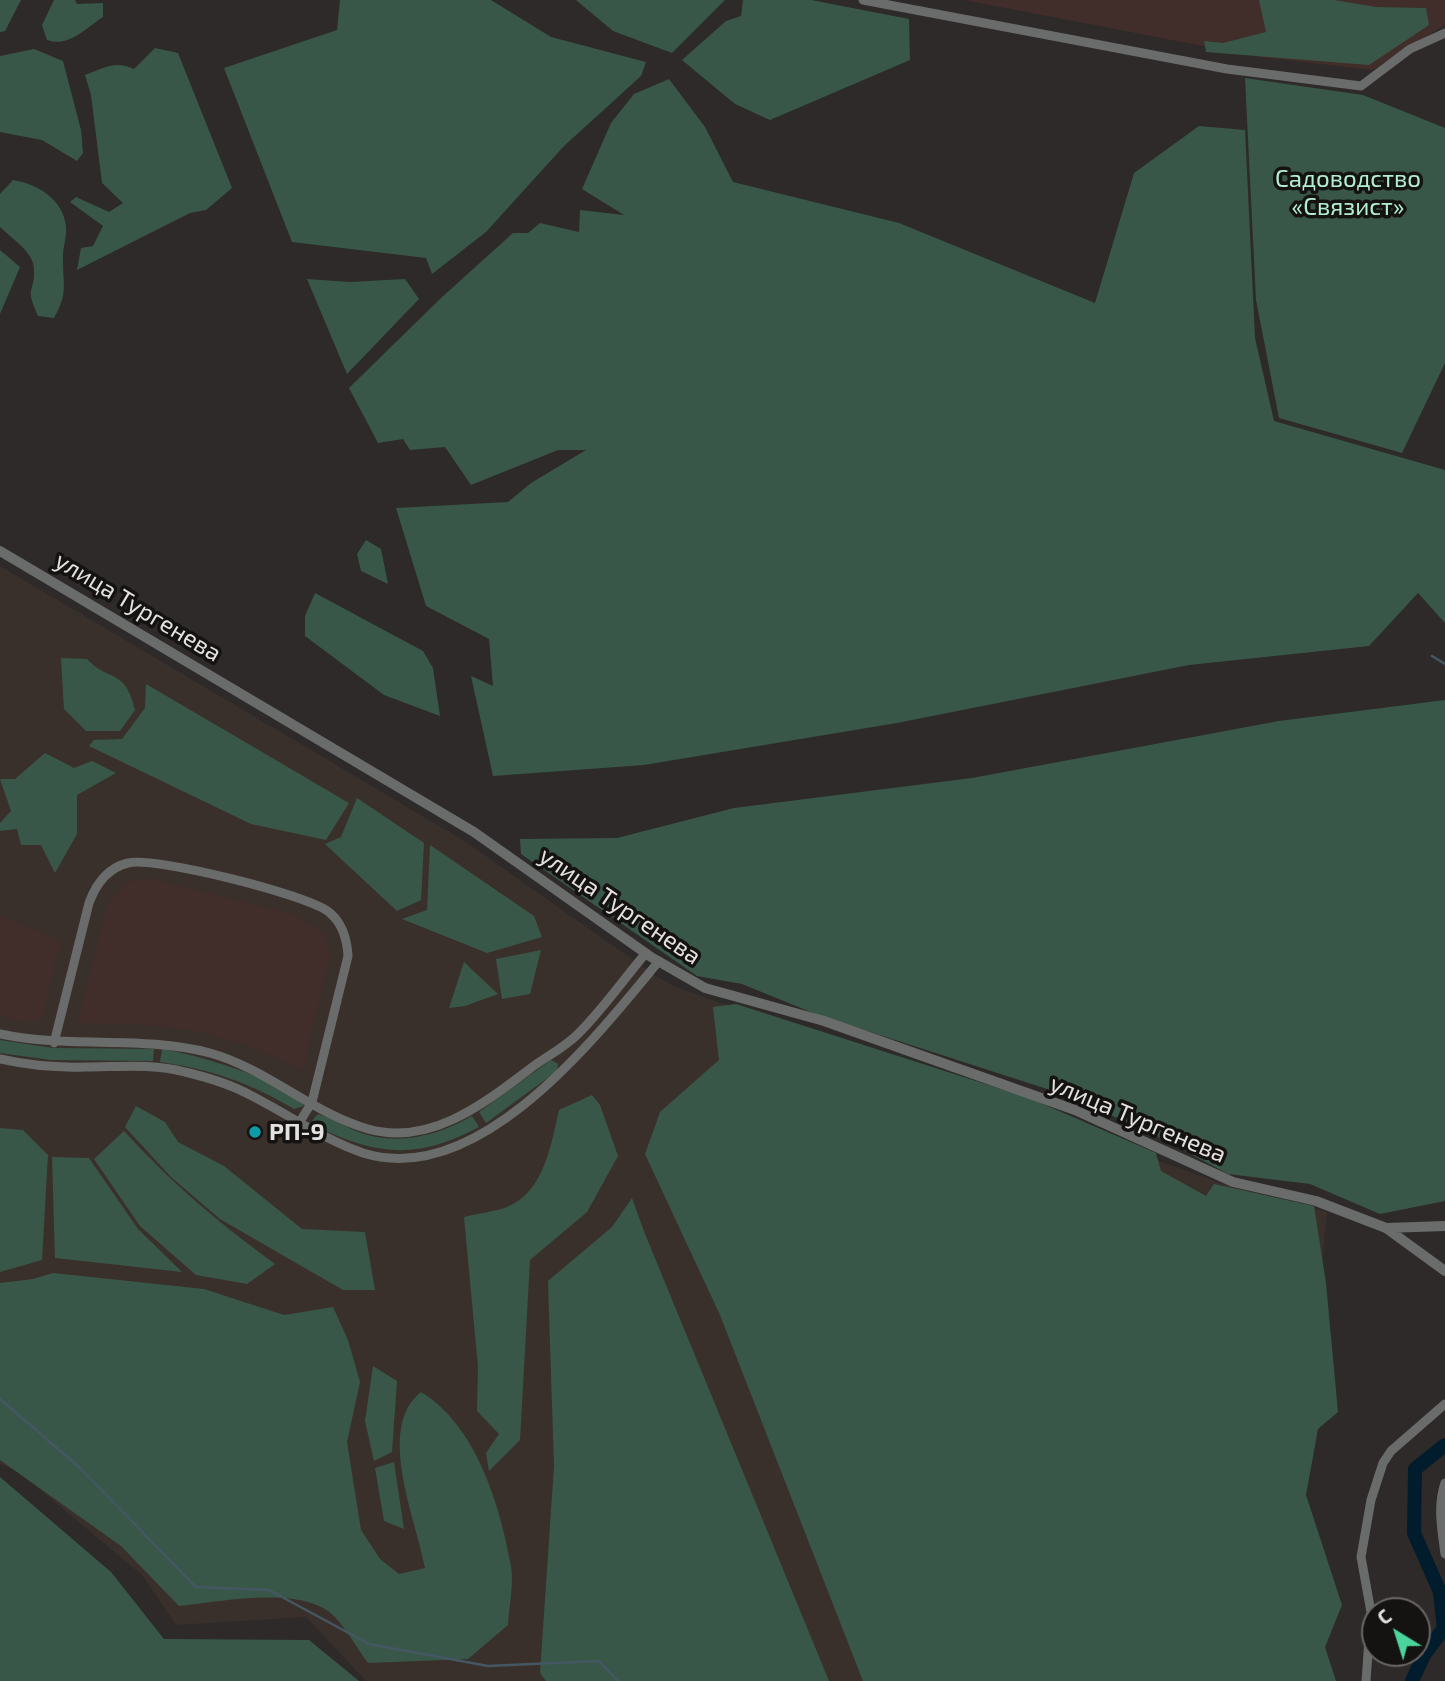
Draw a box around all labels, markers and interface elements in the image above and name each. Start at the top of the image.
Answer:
park label: Садоводство «Связист» [1275,165,1421,221]
street label: улица Тургенева [50,546,226,668]
street label: улица Тургенева [534,841,706,971]
street label: улица Тургенева [1046,1069,1230,1169]
place label: РП-9 [269,1118,325,1146]
marker: РП-9 [247,1124,263,1140]
north arrow [1361,1597,1431,1667]
text: С [1373,1604,1395,1629]

